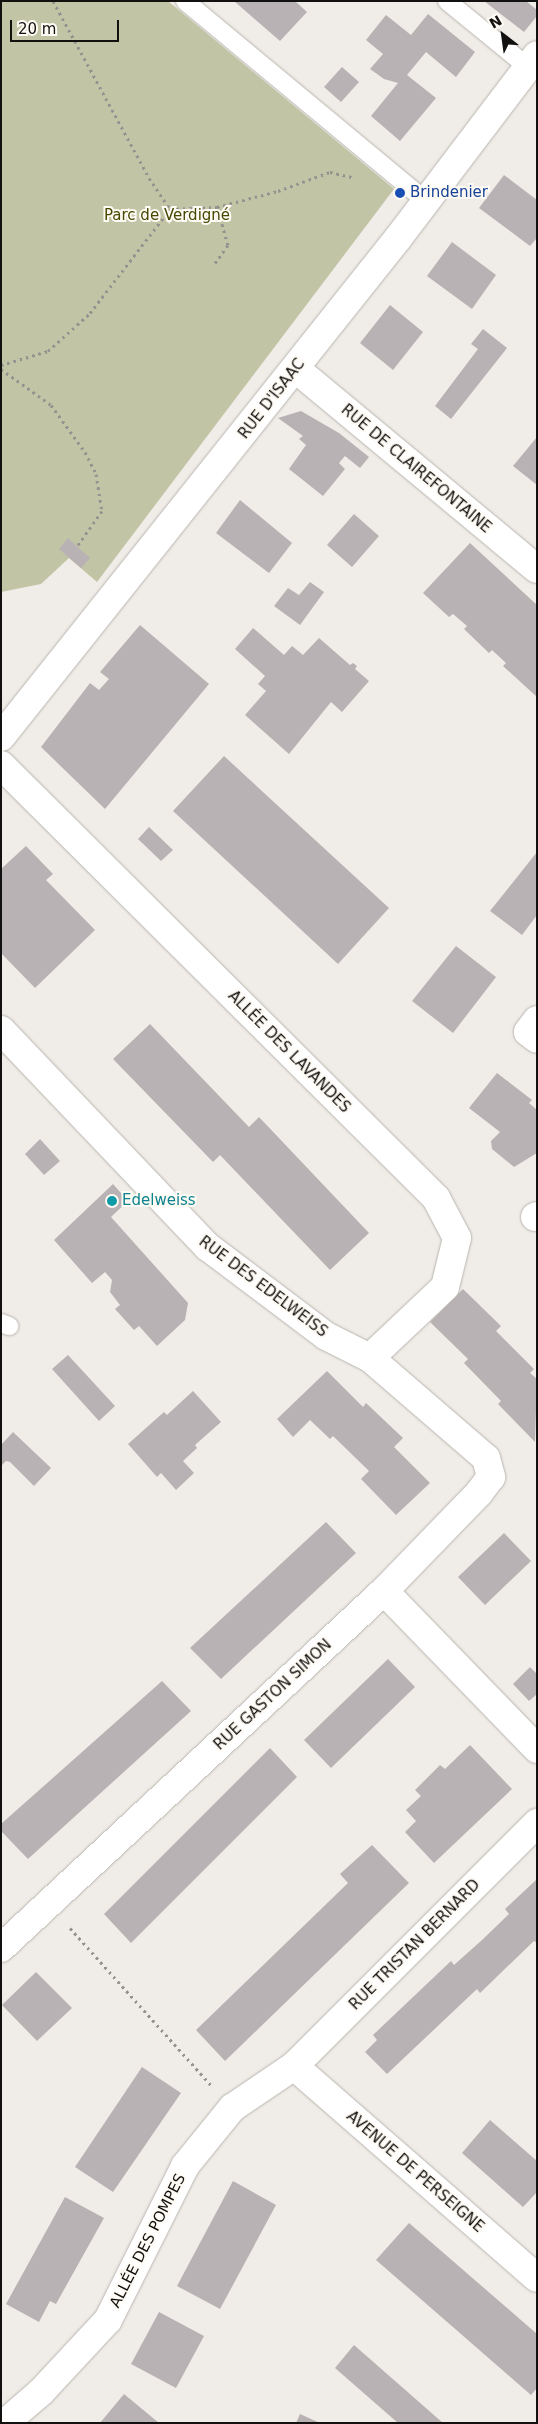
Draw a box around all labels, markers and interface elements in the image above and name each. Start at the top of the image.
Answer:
scale bar [12,10,121,42]
north arrow [478,10,528,60]
text: N [486,12,505,32]
text: 20 m [18,20,56,38]
place label: Brindenier [410,184,488,202]
marker: Brindenier [394,187,406,199]
park label: Parc de Verdigné [104,207,230,225]
street label: RUE D'ISAAC [235,355,309,443]
street label: RUE DE CLAIREFONTAINE [337,401,495,537]
street label: ALLÉE DES LAVANDES [224,987,354,1117]
place label: Edelweiss [122,1192,196,1210]
marker: Edelweiss [106,1195,118,1207]
street label: RUE DES EDELWEISS [195,1233,331,1341]
street label: RUE GASTON SIMON [211,1636,335,1754]
street label: RUE TRISTAN BERNARD [346,1876,484,2014]
street label: AVENUE DE PERSEIGNE [343,2107,487,2237]
street label: ALLÉE DES POMPES [106,2171,190,2311]

